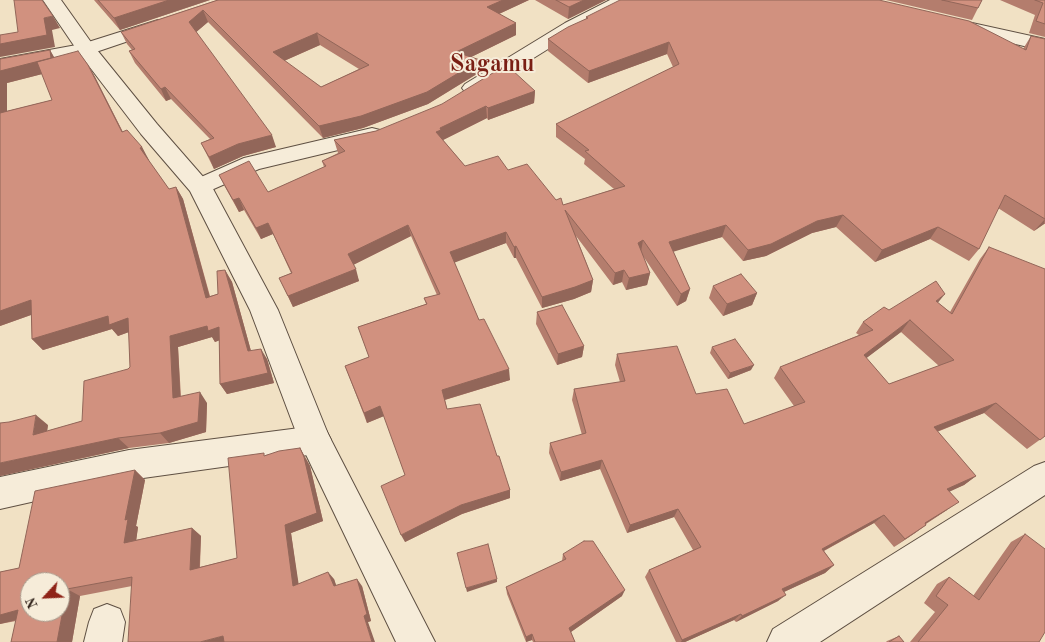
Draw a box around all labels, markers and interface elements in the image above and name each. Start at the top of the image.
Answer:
district label: Sagamu [450,51,534,79]
north arrow [20,572,70,622]
text: N [24,595,41,611]

